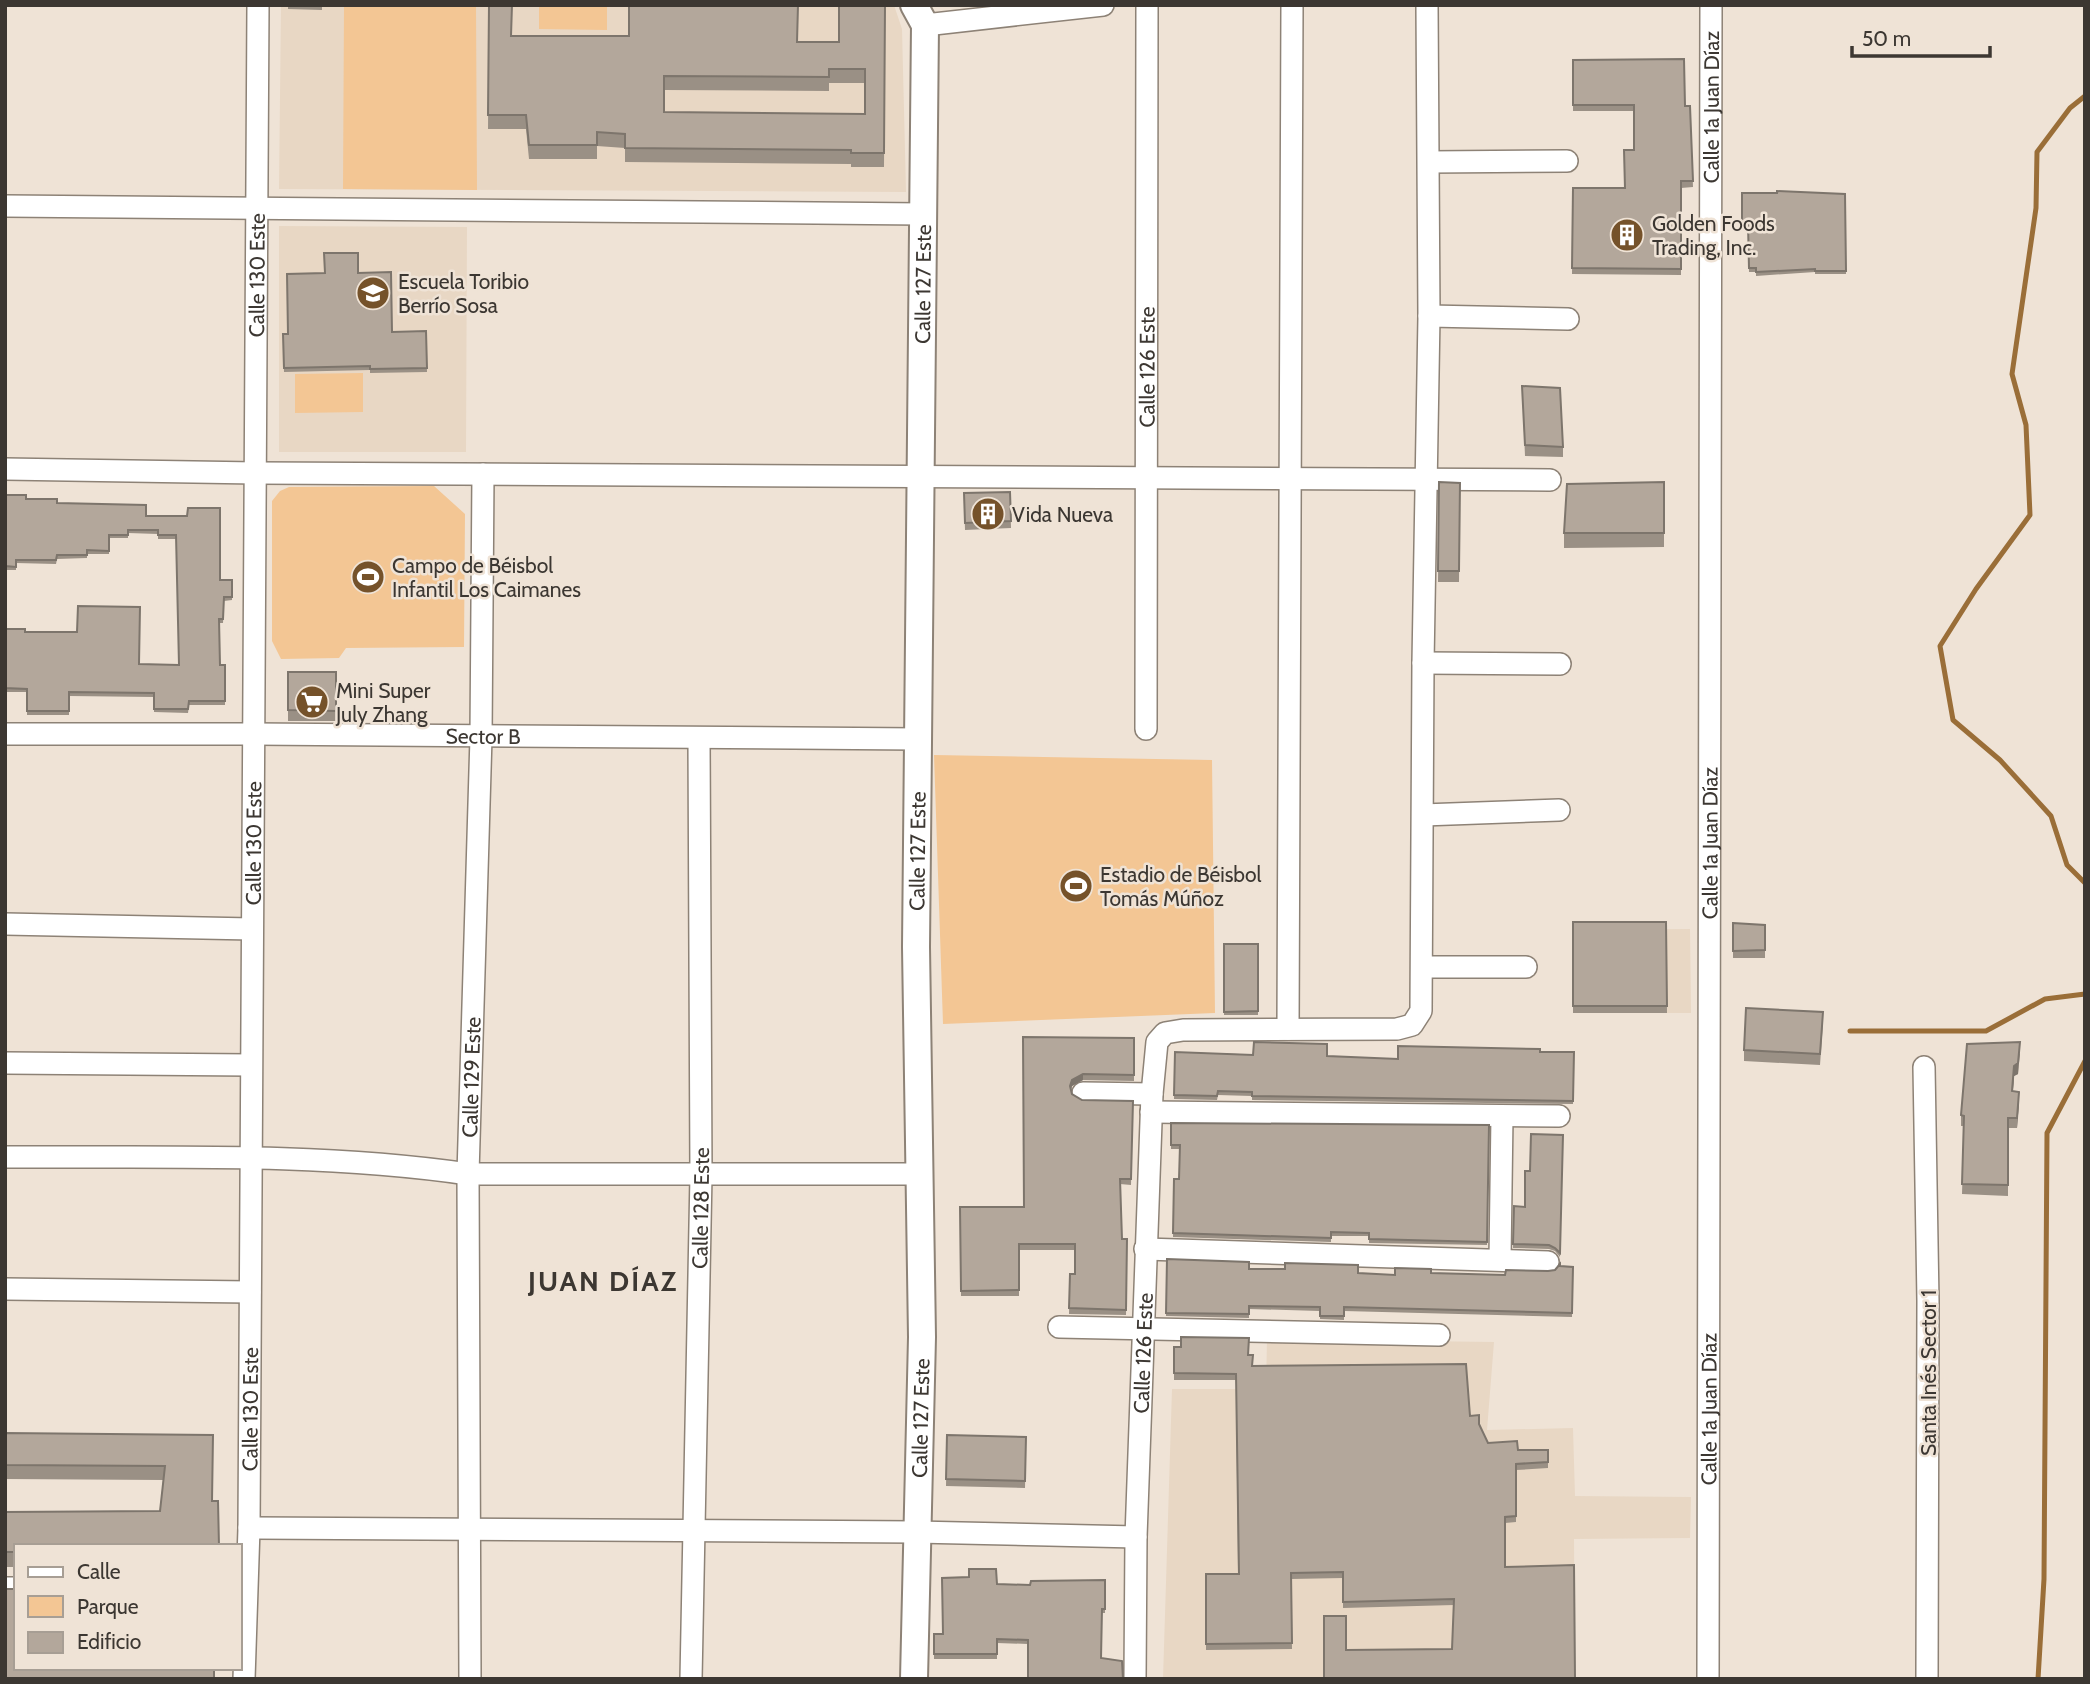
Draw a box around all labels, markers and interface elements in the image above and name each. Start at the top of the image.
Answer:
scale bar [1852,14,1990,58]
text: 50 m [1862,26,1911,51]
street label: Calle 1a Juan Díaz [1698,31,1723,183]
place label: Golden Foods Trading, Inc. [1652,211,1775,260]
street label: Calle 130 Este [244,213,269,337]
building icon: Golden Foods Trading, Inc. [1608,216,1646,254]
street label: Calle 127 Este [909,224,936,344]
place label: Escuela Toribio Berrío Sosa [398,269,529,318]
school or university icon: Escuela Toribio Berrío Sosa [354,274,392,312]
street label: Calle 126 Este [1134,306,1159,427]
building icon: Vida Nueva [969,495,1007,533]
place label: Vida Nueva [1012,502,1113,527]
place label: Campo de Béisbol Infantil Los Caimanes [392,553,581,602]
sports icon: Campo de Béisbol Infantil Los Caimanes [349,558,387,596]
place label: Mini Super July Zhang [335,678,431,727]
supermarket icon: Mini Super July Zhang [293,683,331,721]
street label: Sector B [445,723,521,749]
street label: Calle 1a Juan Díaz [1697,767,1722,919]
street label: Calle 130 Este [240,781,266,905]
street label: Calle 127 Este [904,791,930,911]
place label: Estadio de Béisbol Tomás Múñoz [1100,862,1262,911]
sports icon: Estadio de Béisbol Tomás Múñoz [1057,867,1095,905]
street label: Calle 129 Este [457,1016,485,1138]
street label: Calle 128 Este [687,1147,714,1269]
district label: JUAN DÍAZ [527,1264,678,1298]
street label: Santa Inés Sector 1 [1916,1290,1941,1456]
street label: Calle 126 Este [1128,1292,1157,1414]
street label: Calle 1a Juan Díaz [1696,1333,1721,1485]
street label: Calle 130 Este [237,1347,263,1471]
street label: Calle 127 Este [906,1358,934,1478]
legend [14,1544,242,1670]
text: Calle [77,1559,121,1584]
text: Parque [77,1594,139,1619]
text: Edificio [77,1629,141,1654]

